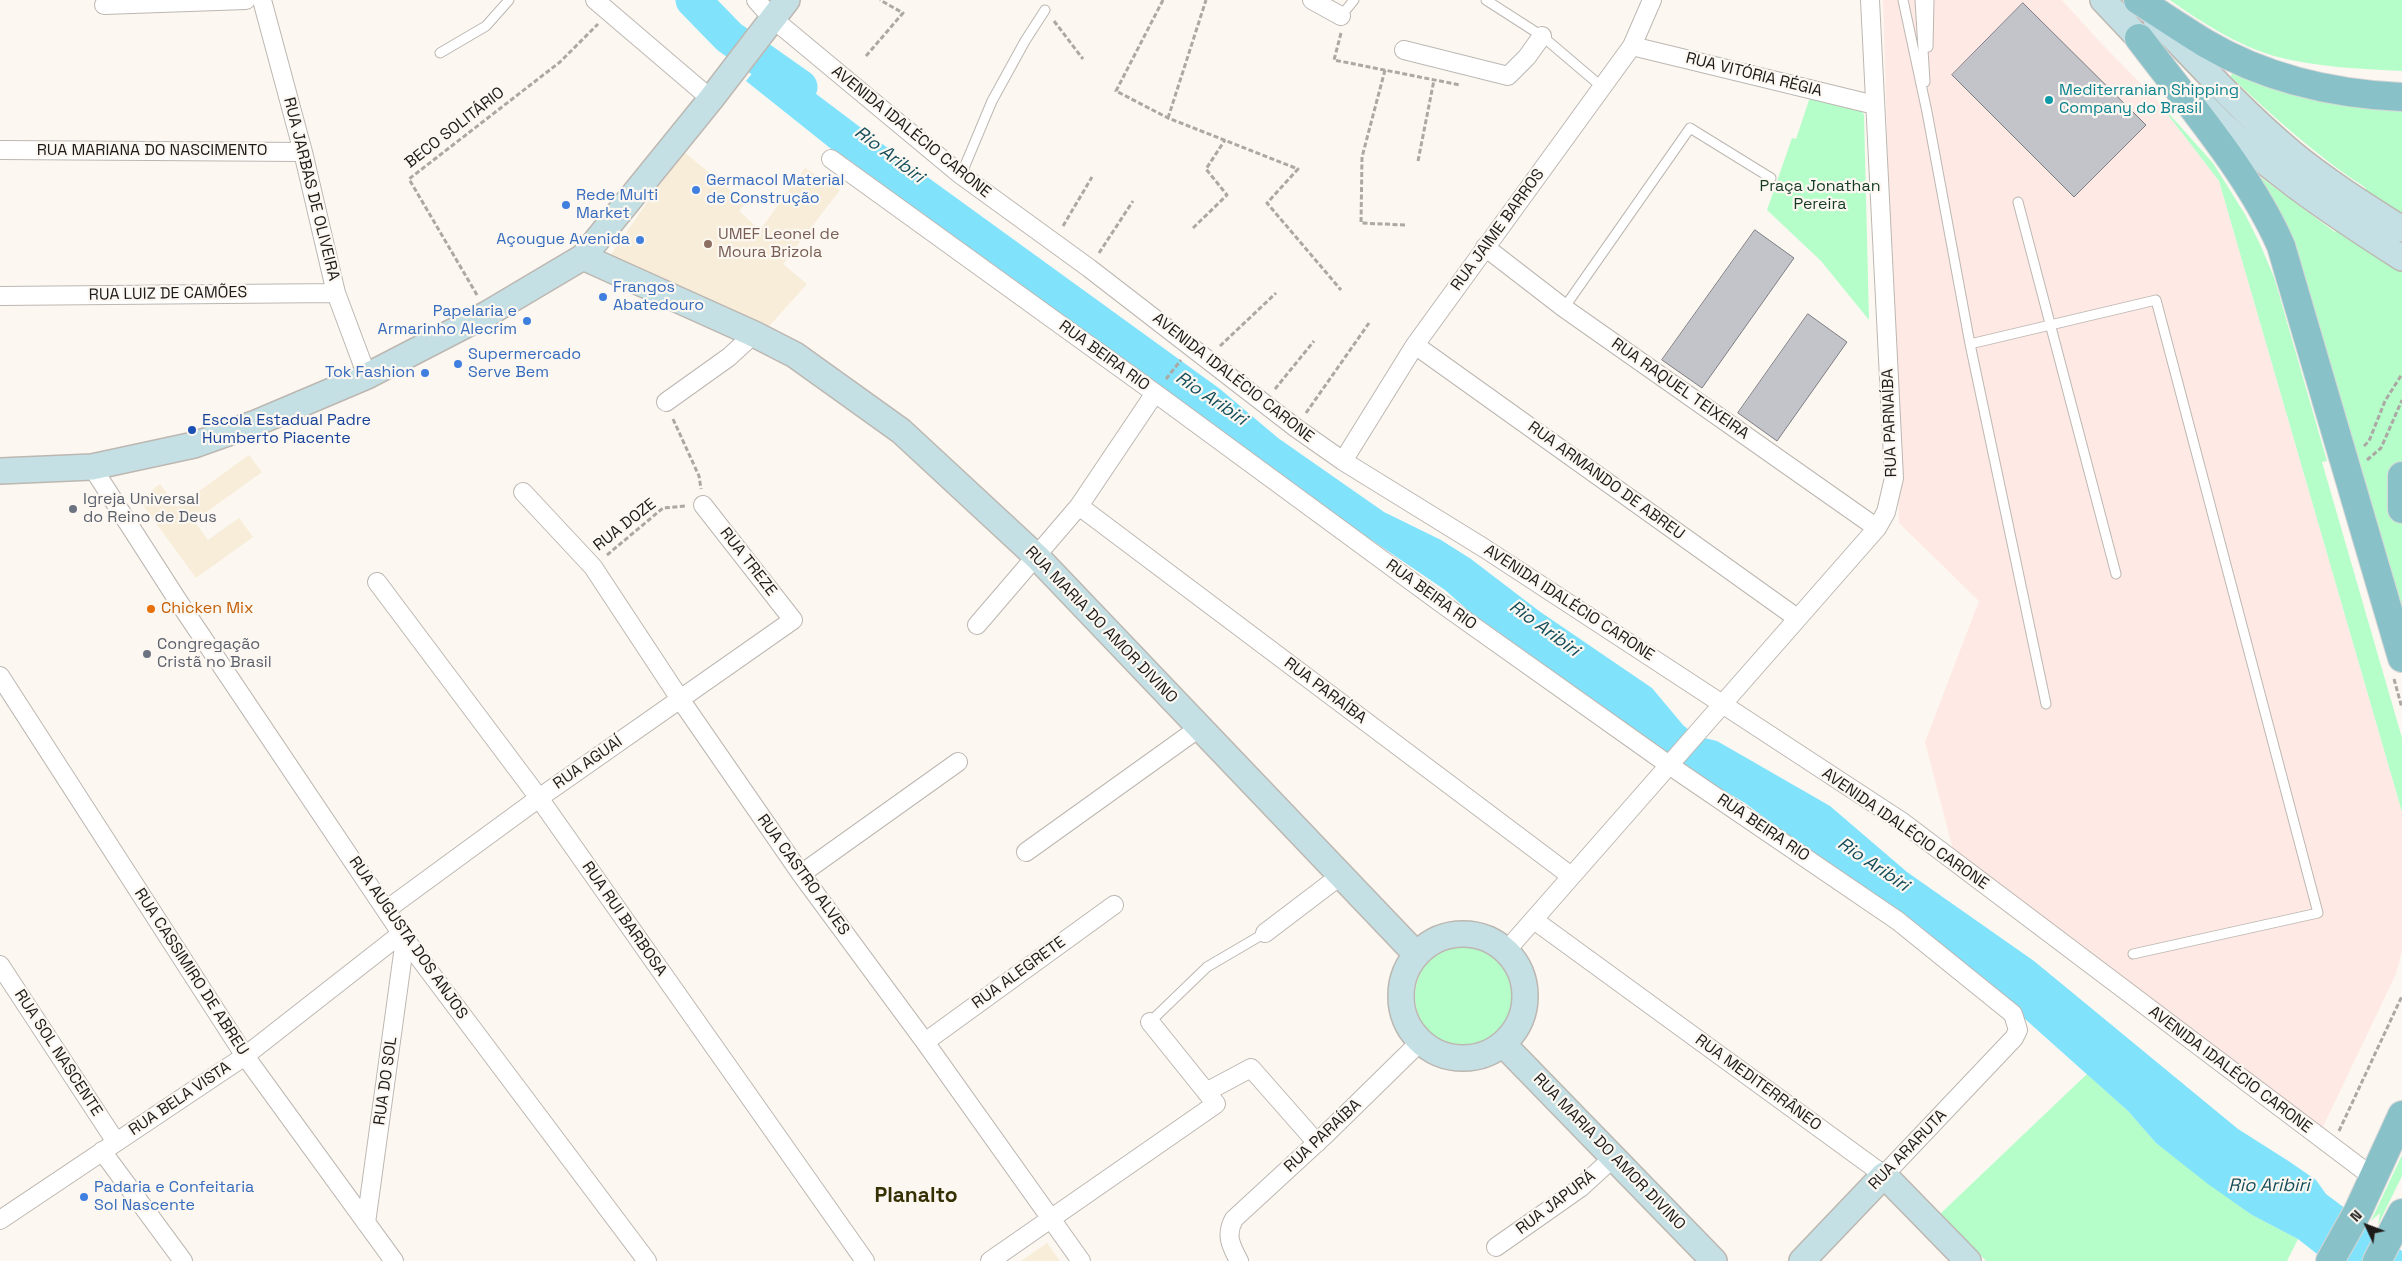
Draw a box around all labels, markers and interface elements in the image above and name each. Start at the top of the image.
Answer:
street label: RUA VITÓRIA RÉGIA [1684,49,1824,101]
street label: AVENIDA IDALÉCIO CARONE [828,62,994,202]
place label: Mediterranian Shipping Company do Brasil [2059,81,2239,119]
street label: BECO SOLITÁRIO [401,83,509,173]
marker: Mediterranian Shipping Company do Brasil [2043,94,2055,106]
street label: RUA JARBAS DE OLIVEIRA [279,95,343,283]
water label: Rio Aribiri [850,122,928,188]
street label: RUA MARIANA DO NASCIMENTO [37,141,267,161]
street label: RUA JAIME BARROS [1447,165,1549,295]
place label: Germacol Material de Construção [706,171,844,209]
park label: Praça Jonathan Pereira [1760,177,1880,215]
marker: Germacol Material de Construção [690,184,702,196]
place label: Rede Multi Market [576,186,658,224]
marker: Rede Multi Market [560,199,572,211]
place label: UMEF Leonel de Moura Brizola [718,225,839,263]
place label: Açougue Avenida [496,230,630,250]
marker: Açougue Avenida [634,234,646,246]
marker: UMEF Leonel de Moura Brizola [702,238,714,250]
place label: Frangos Abatedouro [613,278,704,316]
street label: RUA LUIZ DE CAMÕES [89,283,247,305]
marker: Frangos Abatedouro [597,291,609,303]
place label: Papelaria e Armarinho Alecrim [378,302,517,340]
street label: AVENIDA IDALÉCIO CARONE [1149,309,1317,447]
marker: Papelaria e Armarinho Alecrim [521,315,533,327]
street label: RUA BEIRA RIO [1055,317,1153,395]
street label: RUA RAQUEL TEIXEIRA [1607,334,1753,444]
place label: Supermercado Serve Bem [468,345,581,383]
marker: Supermercado Serve Bem [452,358,464,370]
place label: Tok Fashion [325,363,415,383]
marker: Tok Fashion [419,367,431,379]
water label: Rio Aribiri [1171,367,1251,431]
street label: RUA PARNAÍBA [1879,368,1901,478]
place label: Escola Estadual Padre Humberto Piacente [202,411,371,449]
street label: RUA ARMANDO DE ABREU [1524,418,1688,544]
marker: Escola Estadual Padre Humberto Piacente [186,424,198,436]
place label: Igreja Universal do Reino de Deus [83,490,217,528]
street label: RUA DOZE [590,495,660,555]
marker: Igreja Universal do Reino de Deus [67,503,79,515]
street label: RUA TREZE [715,524,781,600]
street label: AVENIDA IDALÉCIO CARONE [1480,541,1658,665]
street label: RUA MARIA DO AMOR DIVINO [1021,543,1181,707]
street label: RUA BEIRA RIO [1382,556,1480,634]
water label: Rio Aribiri [1505,596,1583,662]
place label: Chicken Mix [161,599,253,619]
marker: Chicken Mix [145,603,157,615]
place label: Congregação Cristã no Brasil [157,635,272,673]
marker: Congregação Cristã no Brasil [141,648,153,660]
street label: RUA PARAÍBA [1280,654,1370,728]
street label: RUA AGUAÍ [550,732,626,794]
street label: AVENIDA IDALÉCIO CARONE [1818,764,1992,894]
street label: RUA BEIRA RIO [1713,790,1813,866]
street label: RUA CASTRO ALVES [753,811,853,939]
water label: Rio Aribiri [1833,833,1913,897]
street label: RUA AUGUSTA DOS ANJOS [345,853,471,1023]
street label: RUA RUI BARBOSA [577,858,671,980]
street label: RUA CASSIMIRO DE ABREU [130,885,252,1059]
street label: RUA ALEGRETE [969,933,1069,1013]
street label: RUA SOL NASCENTE [10,986,106,1120]
street label: AVENIDA IDALÉCIO CARONE [2145,1002,2315,1138]
street label: RUA MEDITERRÂNEO [1691,1031,1825,1135]
street label: RUA DO SOL [370,1035,402,1127]
street label: RUA BELA VISTA [125,1058,235,1140]
street label: RUA MARIA DO AMOR DIVINO [1529,1070,1689,1234]
street label: RUA PARAÍBA [1281,1096,1365,1176]
street label: RUA ARARUTA [1865,1106,1951,1194]
street label: RUA JAPURÁ [1513,1167,1599,1239]
water label: Rio Aribiri [2228,1175,2310,1197]
place label: Padaria e Confeitaria Sol Nascente [94,1178,254,1216]
district label: Planalto [874,1183,958,1209]
marker: Padaria e Confeitaria Sol Nascente [78,1191,90,1203]
north arrow [2342,1201,2392,1251]
text: N [2346,1206,2366,1225]

